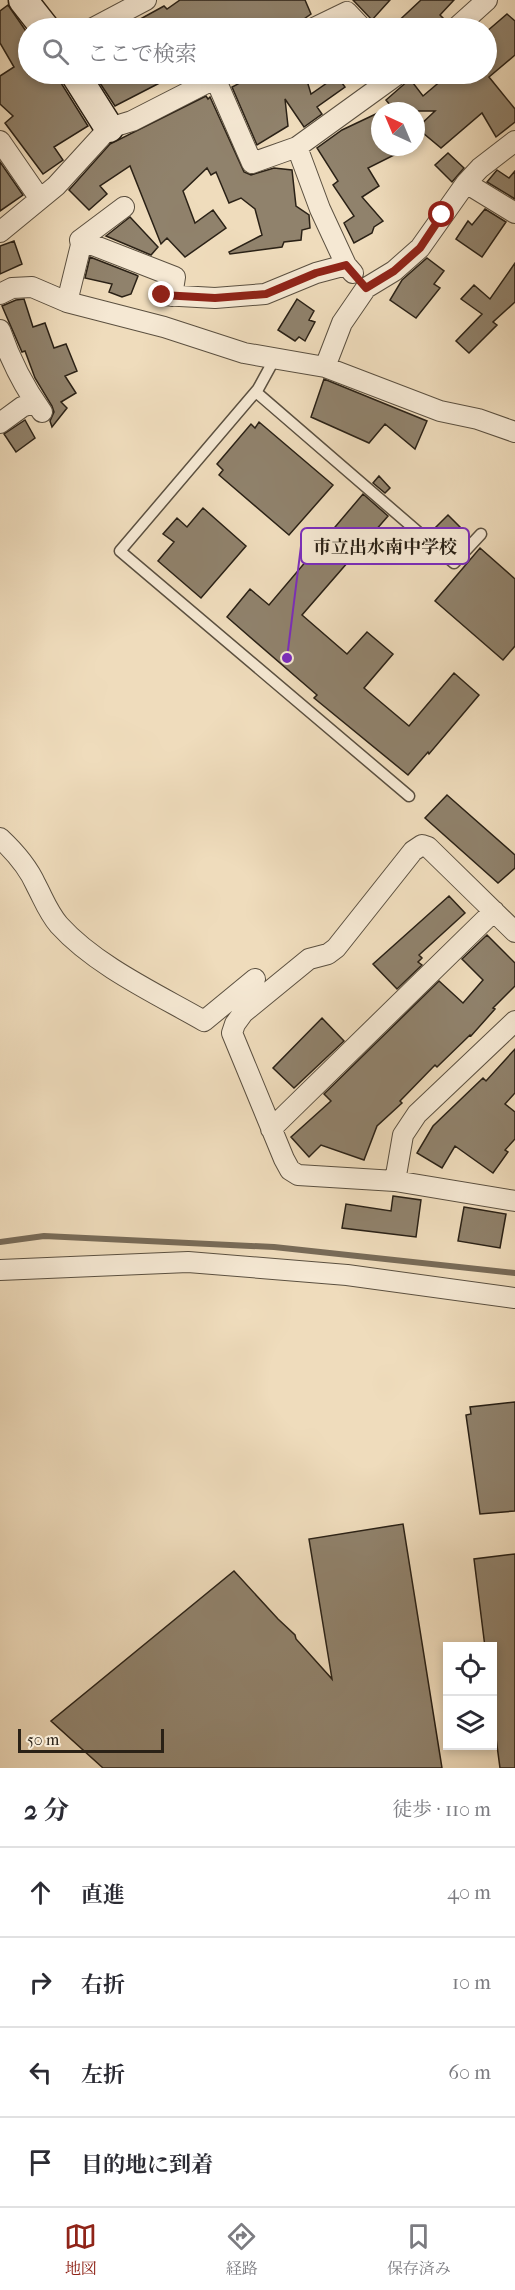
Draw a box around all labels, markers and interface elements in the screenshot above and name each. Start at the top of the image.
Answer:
search box [18,18,497,84]
icon: search [39,35,72,68]
text: ここで検索 [87,41,197,67]
north arrow [371,102,425,156]
route start [428,201,454,227]
route end [148,281,174,307]
callout: 市立出水南中学校 [301,528,469,564]
text: 市立出水南中学校 [313,537,457,558]
map controls [443,1642,497,1750]
button: locate [443,1642,497,1696]
button: layers [443,1696,497,1750]
scale bar [18,1726,164,1754]
text: 50 m [27,1730,59,1749]
text: 2 分 [24,1795,69,1826]
text: 徒歩 · 110 m [392,1798,491,1821]
icon: ahead [24,1876,57,1909]
text: 40 m [447,1881,491,1904]
text: 直進 [81,1882,125,1908]
icon: right [24,1966,57,1999]
text: 10 m [452,1971,491,1994]
text: 右折 [81,1972,125,1998]
icon: left [24,2056,57,2089]
text: 60 m [448,2061,491,2084]
text: 左折 [81,2062,125,2088]
icon: arrive [24,2146,57,2179]
text: 目的地に到着 [81,2152,213,2178]
tab: 地図 [64,2220,97,2279]
tab: 経路 [225,2220,258,2279]
tab: 保存済み [387,2220,451,2279]

